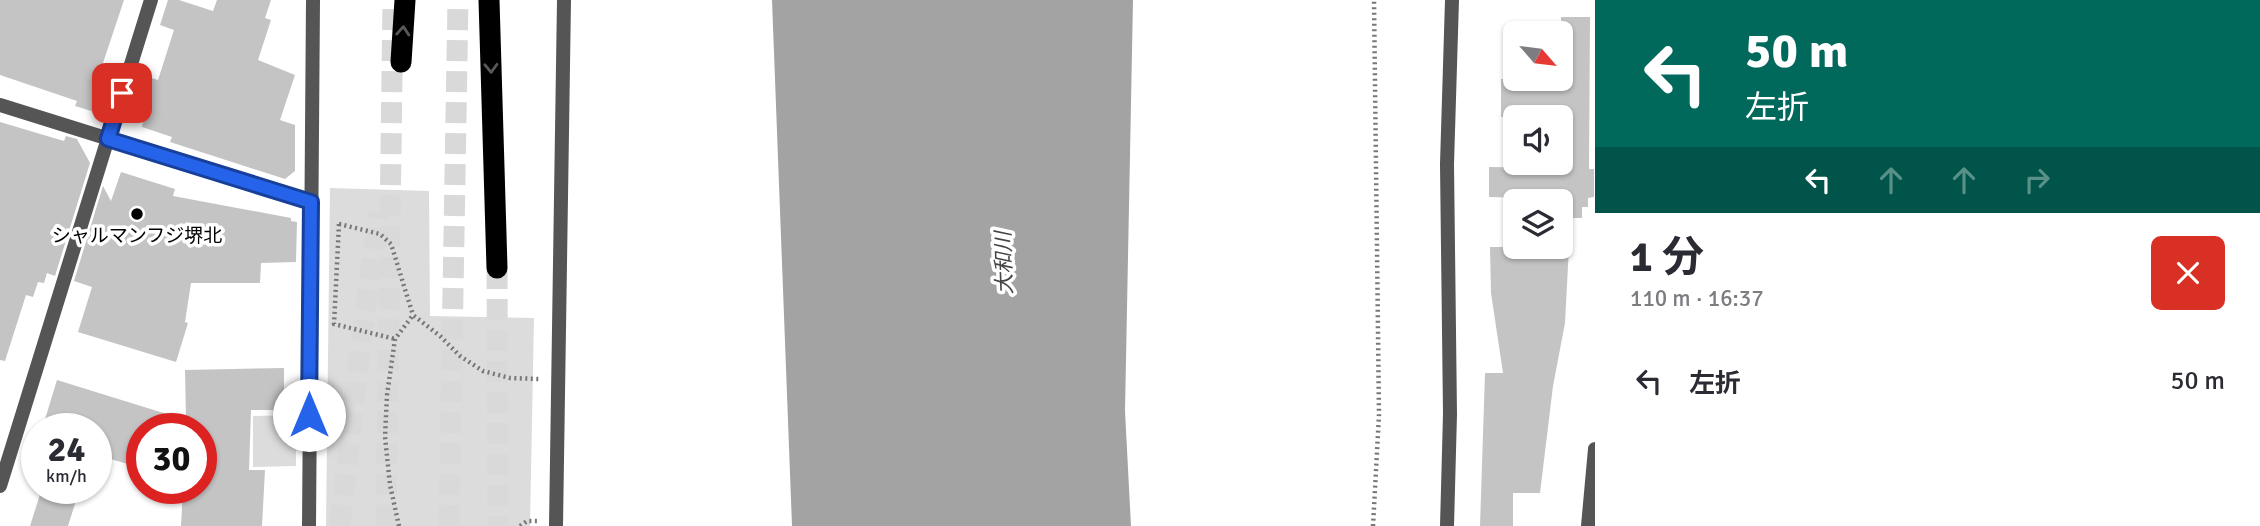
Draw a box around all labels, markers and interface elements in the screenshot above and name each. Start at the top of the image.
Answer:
north arrow [1503,21,1573,91]
map controls [1503,21,1573,259]
text: 50 m [1745,21,1848,81]
one-way arrow [395,25,410,36]
icon: left [1630,28,1721,119]
pin [92,63,152,123]
one-way arrow [483,63,498,74]
icon: arrive [103,74,141,112]
text: 左折 [1745,88,1809,127]
button: sound [1503,105,1573,175]
icon: left [1799,161,1837,199]
icon: ahead [1872,161,1910,199]
icon: ahead [1945,161,1983,199]
icon: right [2018,161,2056,199]
button: layers [1503,189,1573,259]
marker: シャルマンフジ堺北 [129,206,145,222]
place label: シャルマンフジ堺北 [52,224,222,248]
water label: 大和川 [990,229,1018,295]
text: 1 分 [1630,232,1704,283]
button: close [2151,236,2225,310]
text: 110 m · 16:37 [1630,284,1764,313]
icon: left [1630,362,1668,400]
text: 50 m [2170,365,2225,397]
text: 左折 [1689,368,1741,400]
position arrow [272,378,346,452]
speed limit sign: 30 [126,413,217,504]
text: 24 [48,428,85,471]
text: km/h [46,465,87,487]

